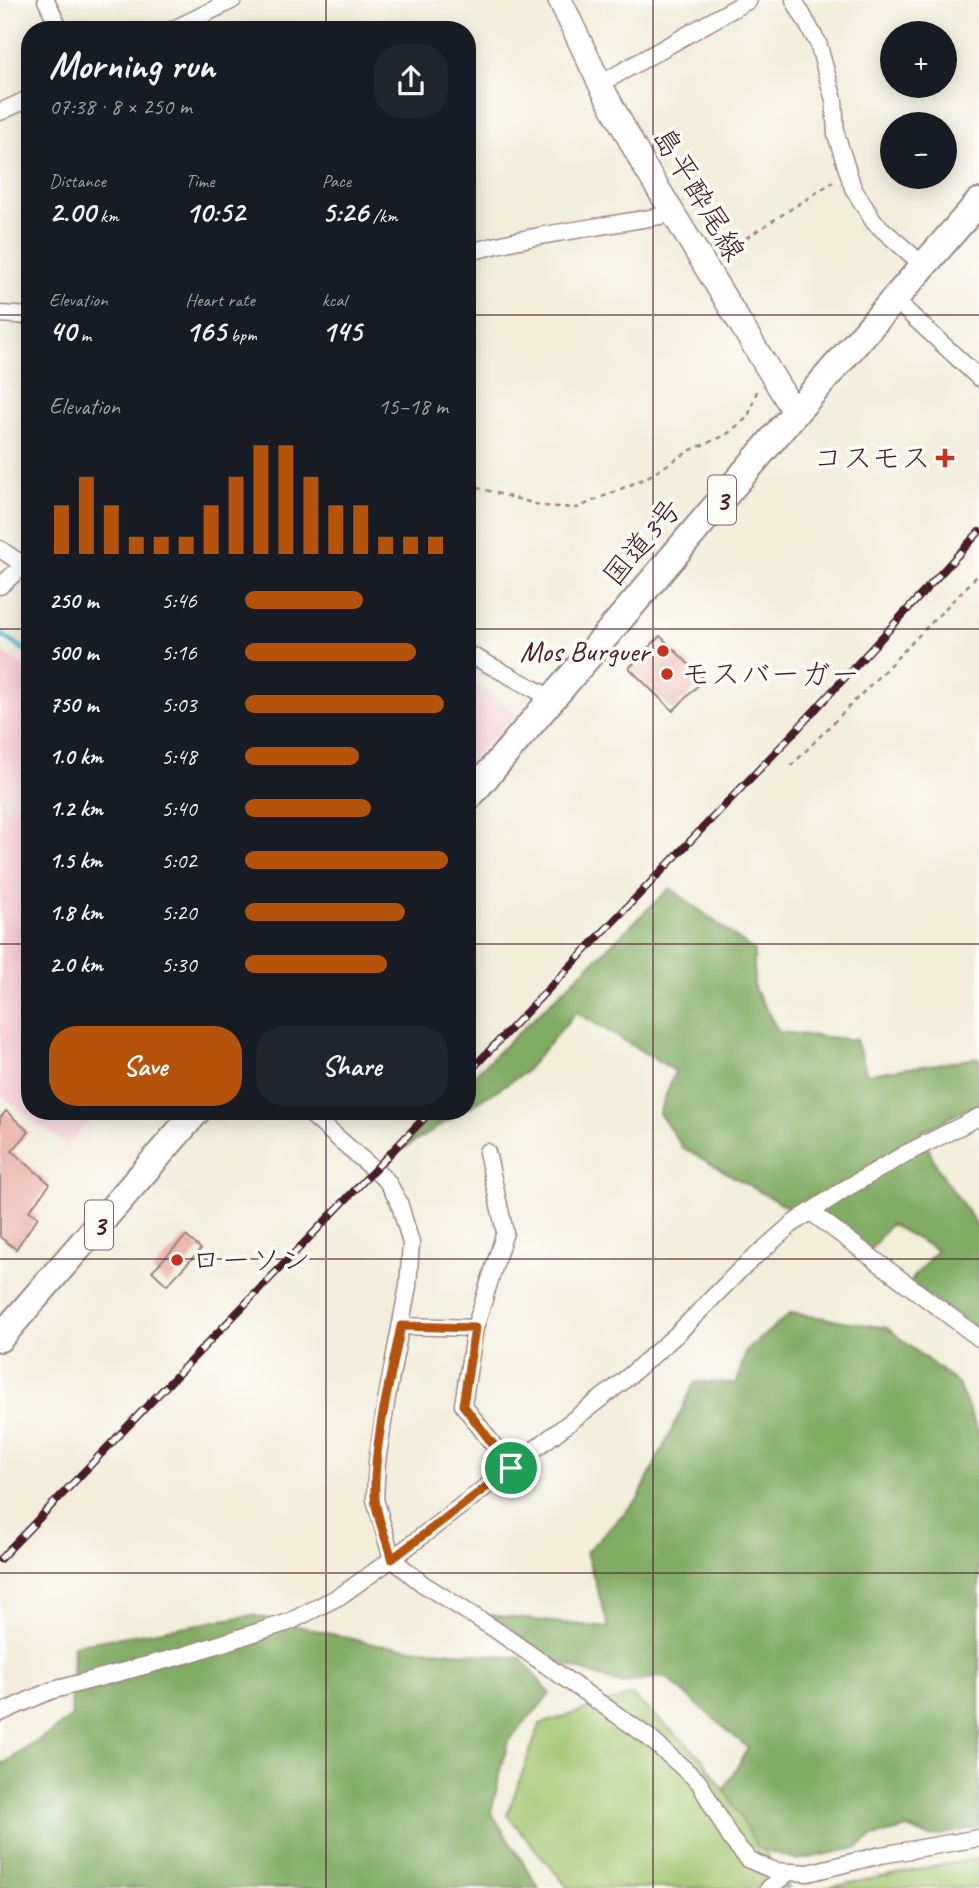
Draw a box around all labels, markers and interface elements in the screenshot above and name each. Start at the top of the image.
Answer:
map controls [880,21,957,189]
button: + [880,21,957,98]
text: Morning run [49,42,215,89]
button: share [374,44,448,118]
text: 07:38 · 8 × 250 m [49,92,192,121]
button: − [880,112,957,189]
street label: 島平酔尾線 [644,120,754,268]
text: Distance [49,169,106,193]
text: Time [185,169,214,193]
text: Pace [322,169,351,193]
text: 2.00 [49,193,95,231]
text: 10:52 [185,193,245,231]
text: 5:26 [322,193,368,231]
text: km [95,204,119,228]
text: /km [368,204,398,228]
text: Elevation [49,288,107,312]
text: Heart rate [185,288,255,312]
text: kcal [322,288,347,312]
text: 40 [49,312,76,350]
text: 165 [185,312,226,350]
text: 145 [322,312,362,350]
text: m [76,323,91,347]
text: bpm [226,323,257,347]
text: Elevation [49,392,120,421]
text: 15–18 m [378,392,448,421]
place label: コスモス [813,439,931,477]
marker: コスモス [937,450,953,466]
road number: 3 [708,476,736,524]
street label: 国道3号 [594,490,690,594]
text: 250 m [49,586,98,615]
text: 5:46 [161,586,197,615]
place label: Mos Burguer [520,632,652,670]
text: 500 m [49,638,98,667]
text: 5:16 [161,638,197,667]
marker: Mos Burguer [655,643,671,659]
place label: モスバーガー [681,655,860,693]
marker: モスバーガー [659,666,675,682]
text: 750 m [49,690,98,719]
text: 5:03 [161,690,197,719]
text: 1.0 km [49,742,103,771]
text: 5:48 [161,742,197,771]
text: 1.2 km [49,794,103,823]
text: 5:40 [161,794,197,823]
text: 1.5 km [49,846,102,875]
text: 5:02 [161,846,197,875]
text: 1.8 km [49,898,103,927]
text: 5:20 [161,898,197,927]
text: 2.0 km [49,950,103,979]
text: 5:30 [161,950,197,979]
button: Save [49,1026,242,1106]
button: Share [256,1026,448,1106]
road number: 3 [85,1200,113,1250]
place label: ローソン [191,1241,311,1279]
marker: ローソン [169,1252,185,1268]
pin [481,1438,541,1498]
icon: arrive [492,1449,530,1487]

